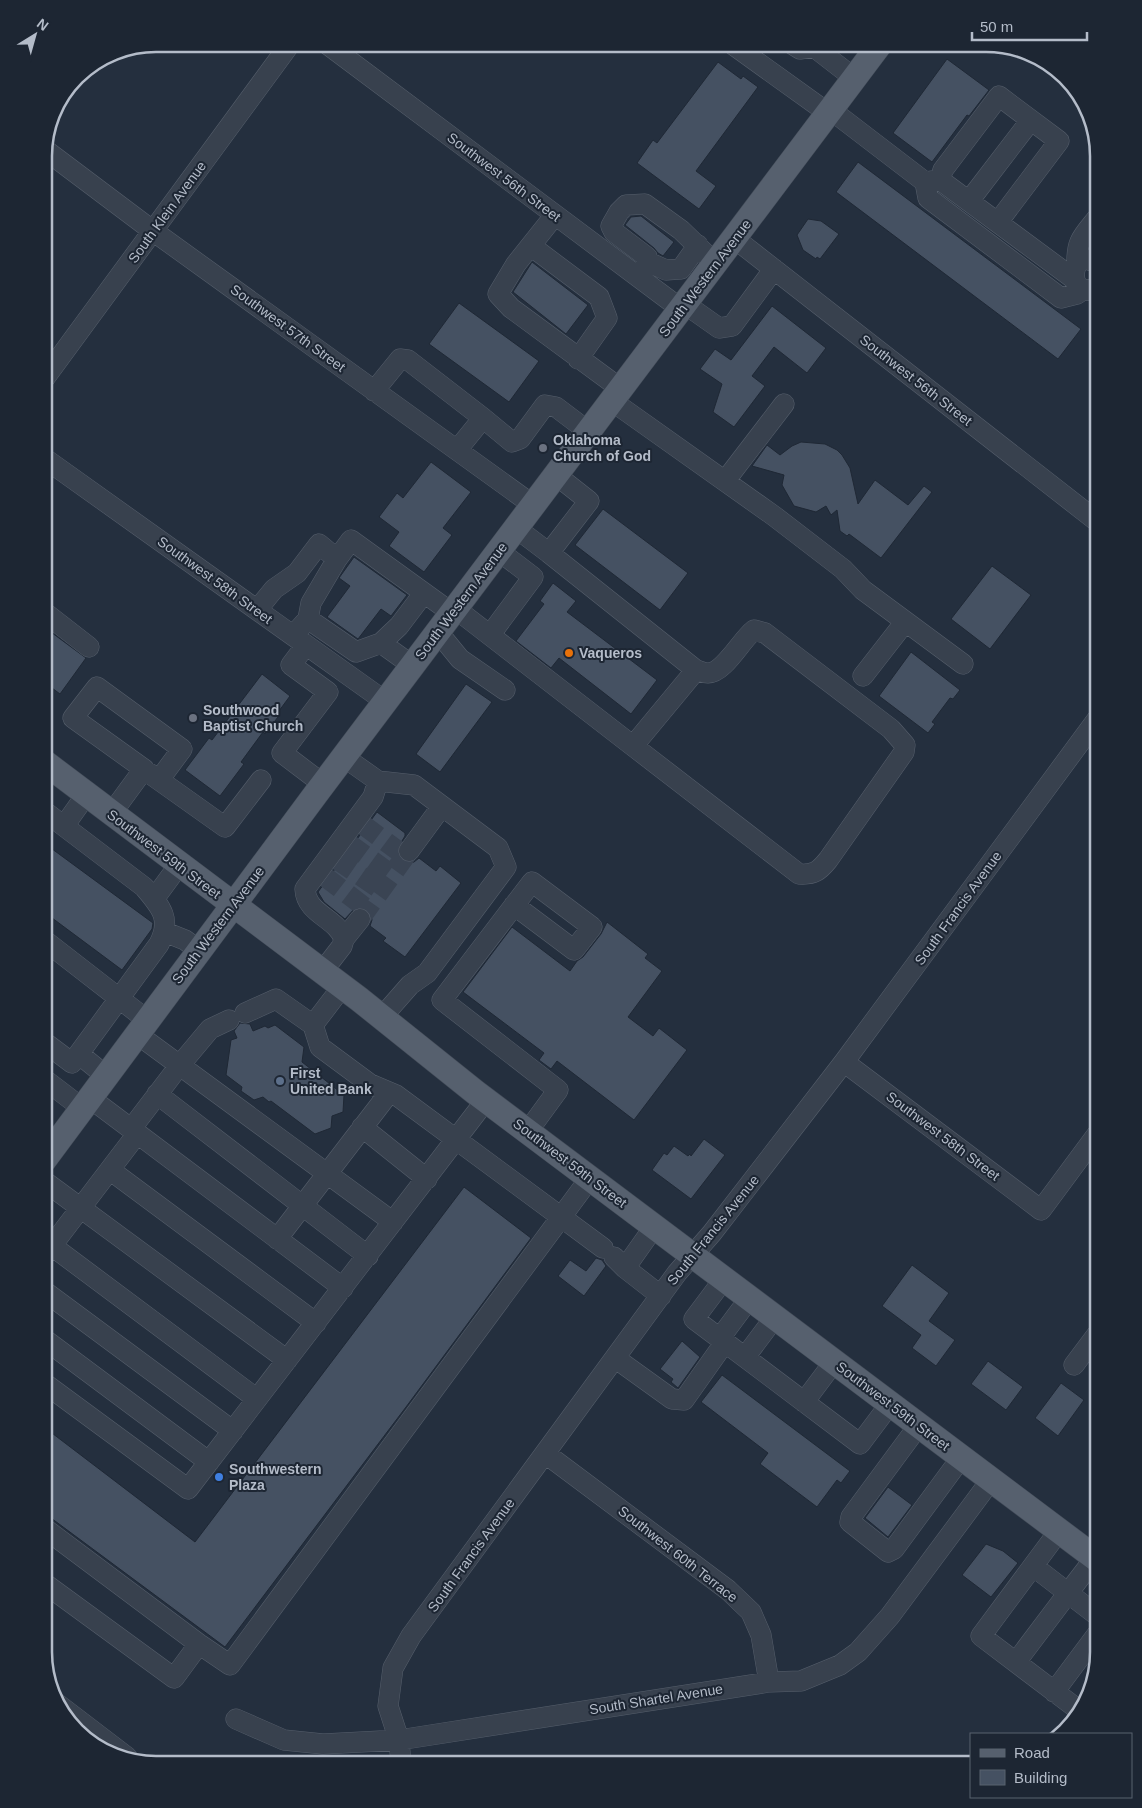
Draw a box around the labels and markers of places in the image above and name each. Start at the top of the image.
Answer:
place label: Oklahoma Church of God [553,432,651,464]
marker: Oklahoma Church of God [537,442,549,454]
place label: Vaqueros [579,645,642,661]
marker: Vaqueros [563,647,575,659]
place label: Southwood Baptist Church [203,702,303,734]
marker: Southwood Baptist Church [187,712,199,724]
place label: First United Bank [290,1065,372,1097]
marker: First United Bank [274,1075,286,1087]
place label: Southwestern Plaza [229,1461,322,1493]
marker: Southwestern Plaza [213,1471,225,1483]

